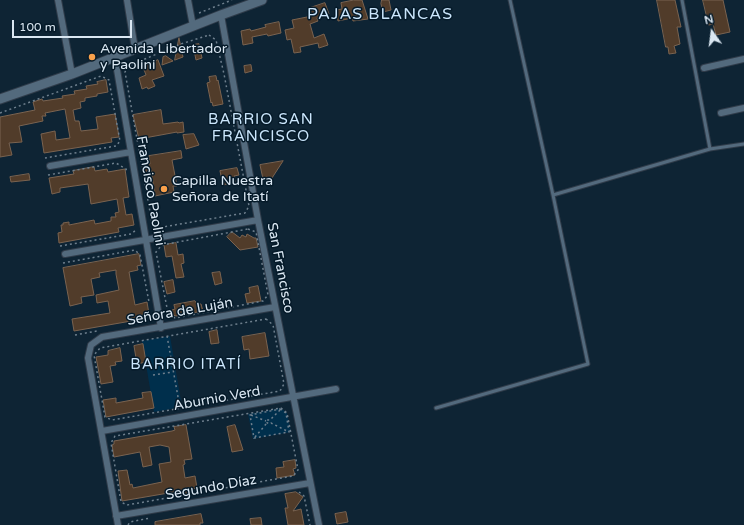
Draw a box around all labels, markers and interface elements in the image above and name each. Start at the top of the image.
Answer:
district label: PAJAS BLANCAS [307,5,453,25]
scale bar [14,12,134,38]
north arrow [692,12,732,52]
text: N [703,12,715,27]
text: 100 m [19,20,56,34]
place label: Avenida Libertador y Paolini [100,41,227,74]
marker: Avenida Libertador y Paolini [87,52,97,62]
district label: BARRIO SAN FRANCISCO [208,111,314,146]
street label: Francisco Paolini [132,135,168,247]
place label: Capilla Nuestra Señora de Itatí [172,173,273,206]
marker: Capilla Nuestra Señora de Itatí [159,184,169,194]
street label: San Francisco [263,221,297,315]
street label: Señora de Luján [126,294,234,330]
district label: BARRIO ITATÍ [130,356,242,374]
street label: Aburnio Verd [172,383,262,415]
street label: Segundo Díaz [164,472,258,504]

